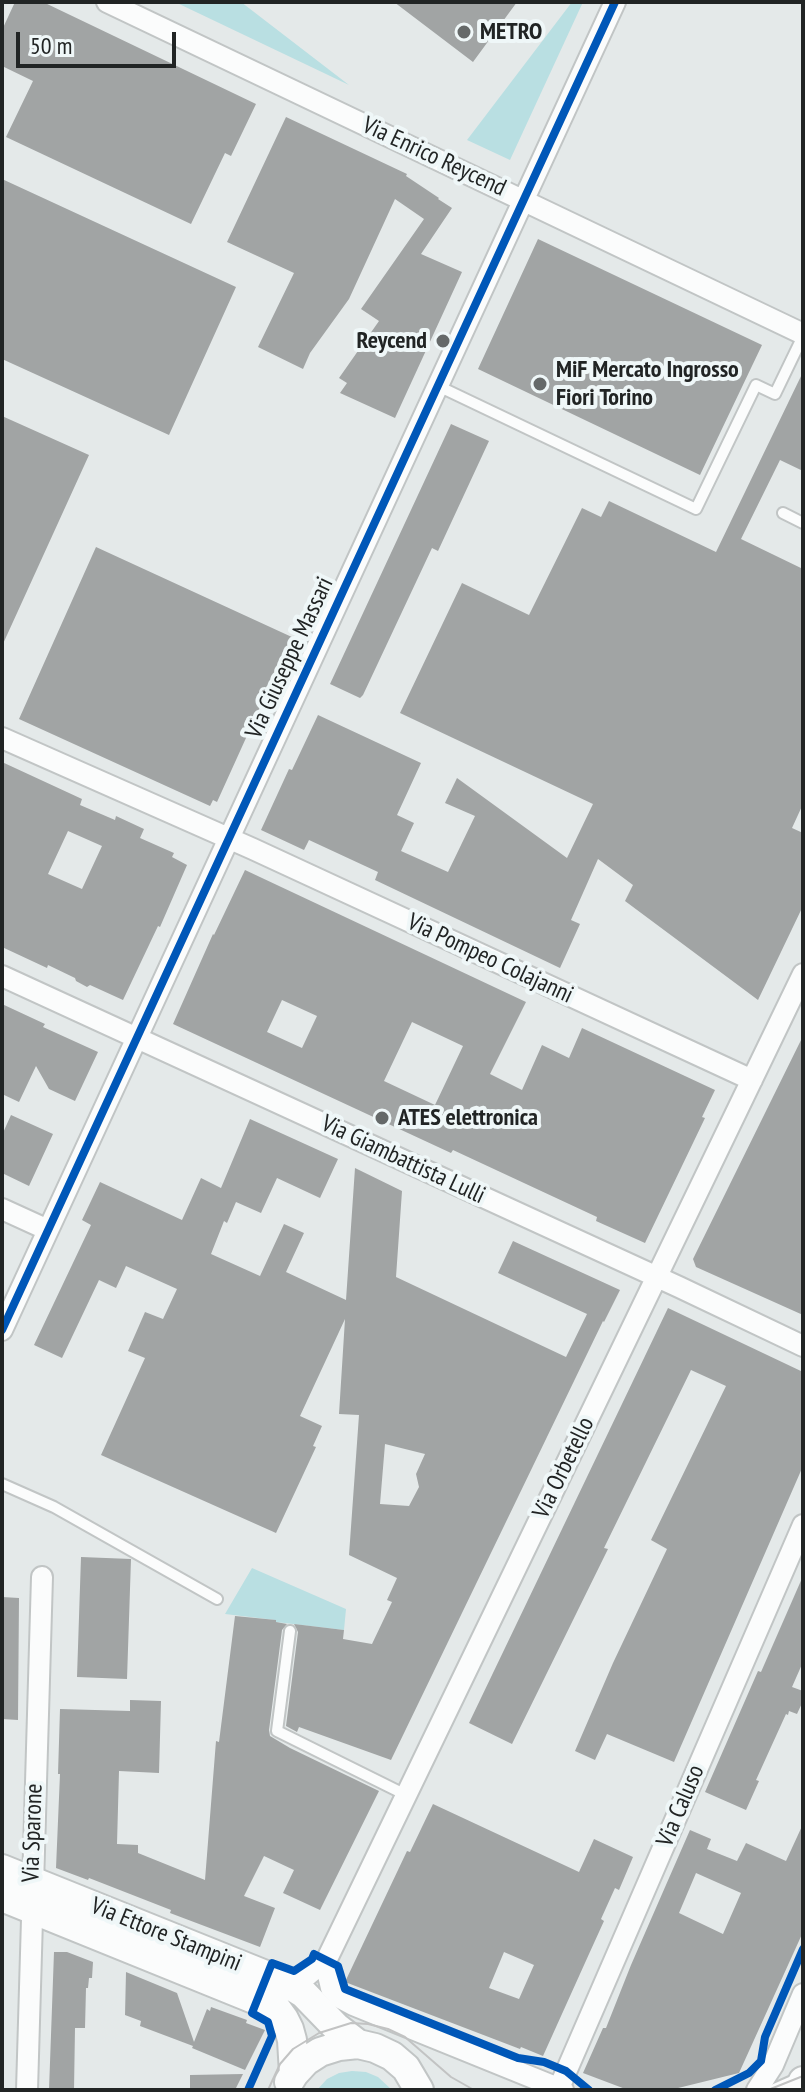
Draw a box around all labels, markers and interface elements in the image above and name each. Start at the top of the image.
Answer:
scale bar [20,16,180,66]
place label: METRO [480,18,542,46]
marker: METRO [455,23,473,41]
text: 50 m [30,30,72,61]
street label: Via Enrico Reycend [358,111,510,203]
place label: Reycend [357,327,427,355]
marker: Reycend [434,332,452,350]
place label: MiF Mercato Ingrosso Fiori Torino [556,356,739,412]
marker: MiF Mercato Ingrosso Fiori Torino [531,375,549,393]
street label: Via Giuseppe Massari [240,573,340,743]
street label: Via Pompeo Colajanni [402,908,578,1010]
place label: ATES elettronica [398,1104,538,1132]
street label: Via Giambattista Lulli [316,1109,490,1211]
marker: ATES elettronica [373,1109,391,1127]
street label: Via Orbetello [527,1413,601,1523]
street label: Via Caluso [651,1761,711,1851]
street label: Via Sparone [17,1783,49,1883]
street label: Via Ettore Stampini [87,1892,245,1978]

